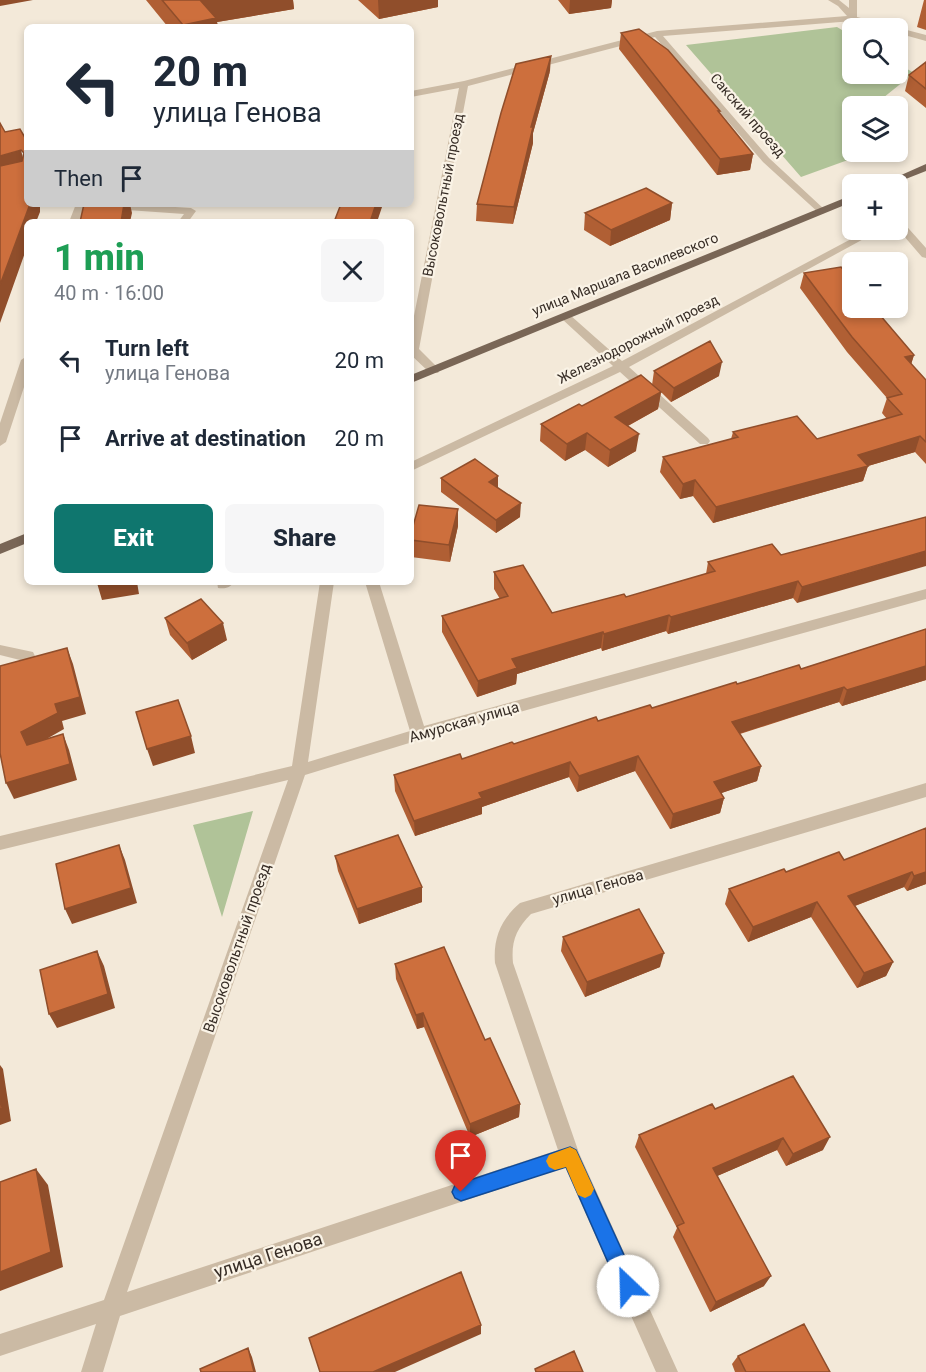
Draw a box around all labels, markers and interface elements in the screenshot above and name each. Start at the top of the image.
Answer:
map controls [842,18,908,318]
button: search [842,18,908,84]
text: 20 m [153,47,248,96]
icon: left [54,48,132,126]
street label: Сакский проезд [707,70,789,161]
button: layers [842,96,908,162]
text: улица Генова [153,97,322,129]
street label: Высоковольтный проезд [419,112,467,278]
icon: arrive [115,162,148,195]
text: Then [54,166,103,191]
button: + [842,174,908,240]
street label: улица Маршала Василевского [530,229,720,319]
text: 1 min [54,237,145,279]
button: close [321,239,384,302]
button: − [842,252,908,318]
text: 40 m · 16:00 [54,281,164,305]
street label: Железнодорожный проезд [555,291,722,387]
text: Turn left [105,336,189,361]
icon: left [54,344,87,377]
text: 20 m [335,348,384,373]
text: улица Генова [105,361,230,385]
icon: arrive [54,422,87,455]
text: Arrive at destination [105,426,306,451]
text: 20 m [335,426,384,451]
button: Exit [54,504,213,573]
button: Share [225,504,384,573]
street label: Амурская улица [407,698,521,746]
street label: Высоковольтный проезд [200,861,274,1035]
street label: улица Генова [550,865,646,909]
pin [435,1130,486,1192]
icon: arrive [444,1139,477,1172]
street label: улица Генова [211,1228,325,1282]
position arrow [596,1254,660,1318]

